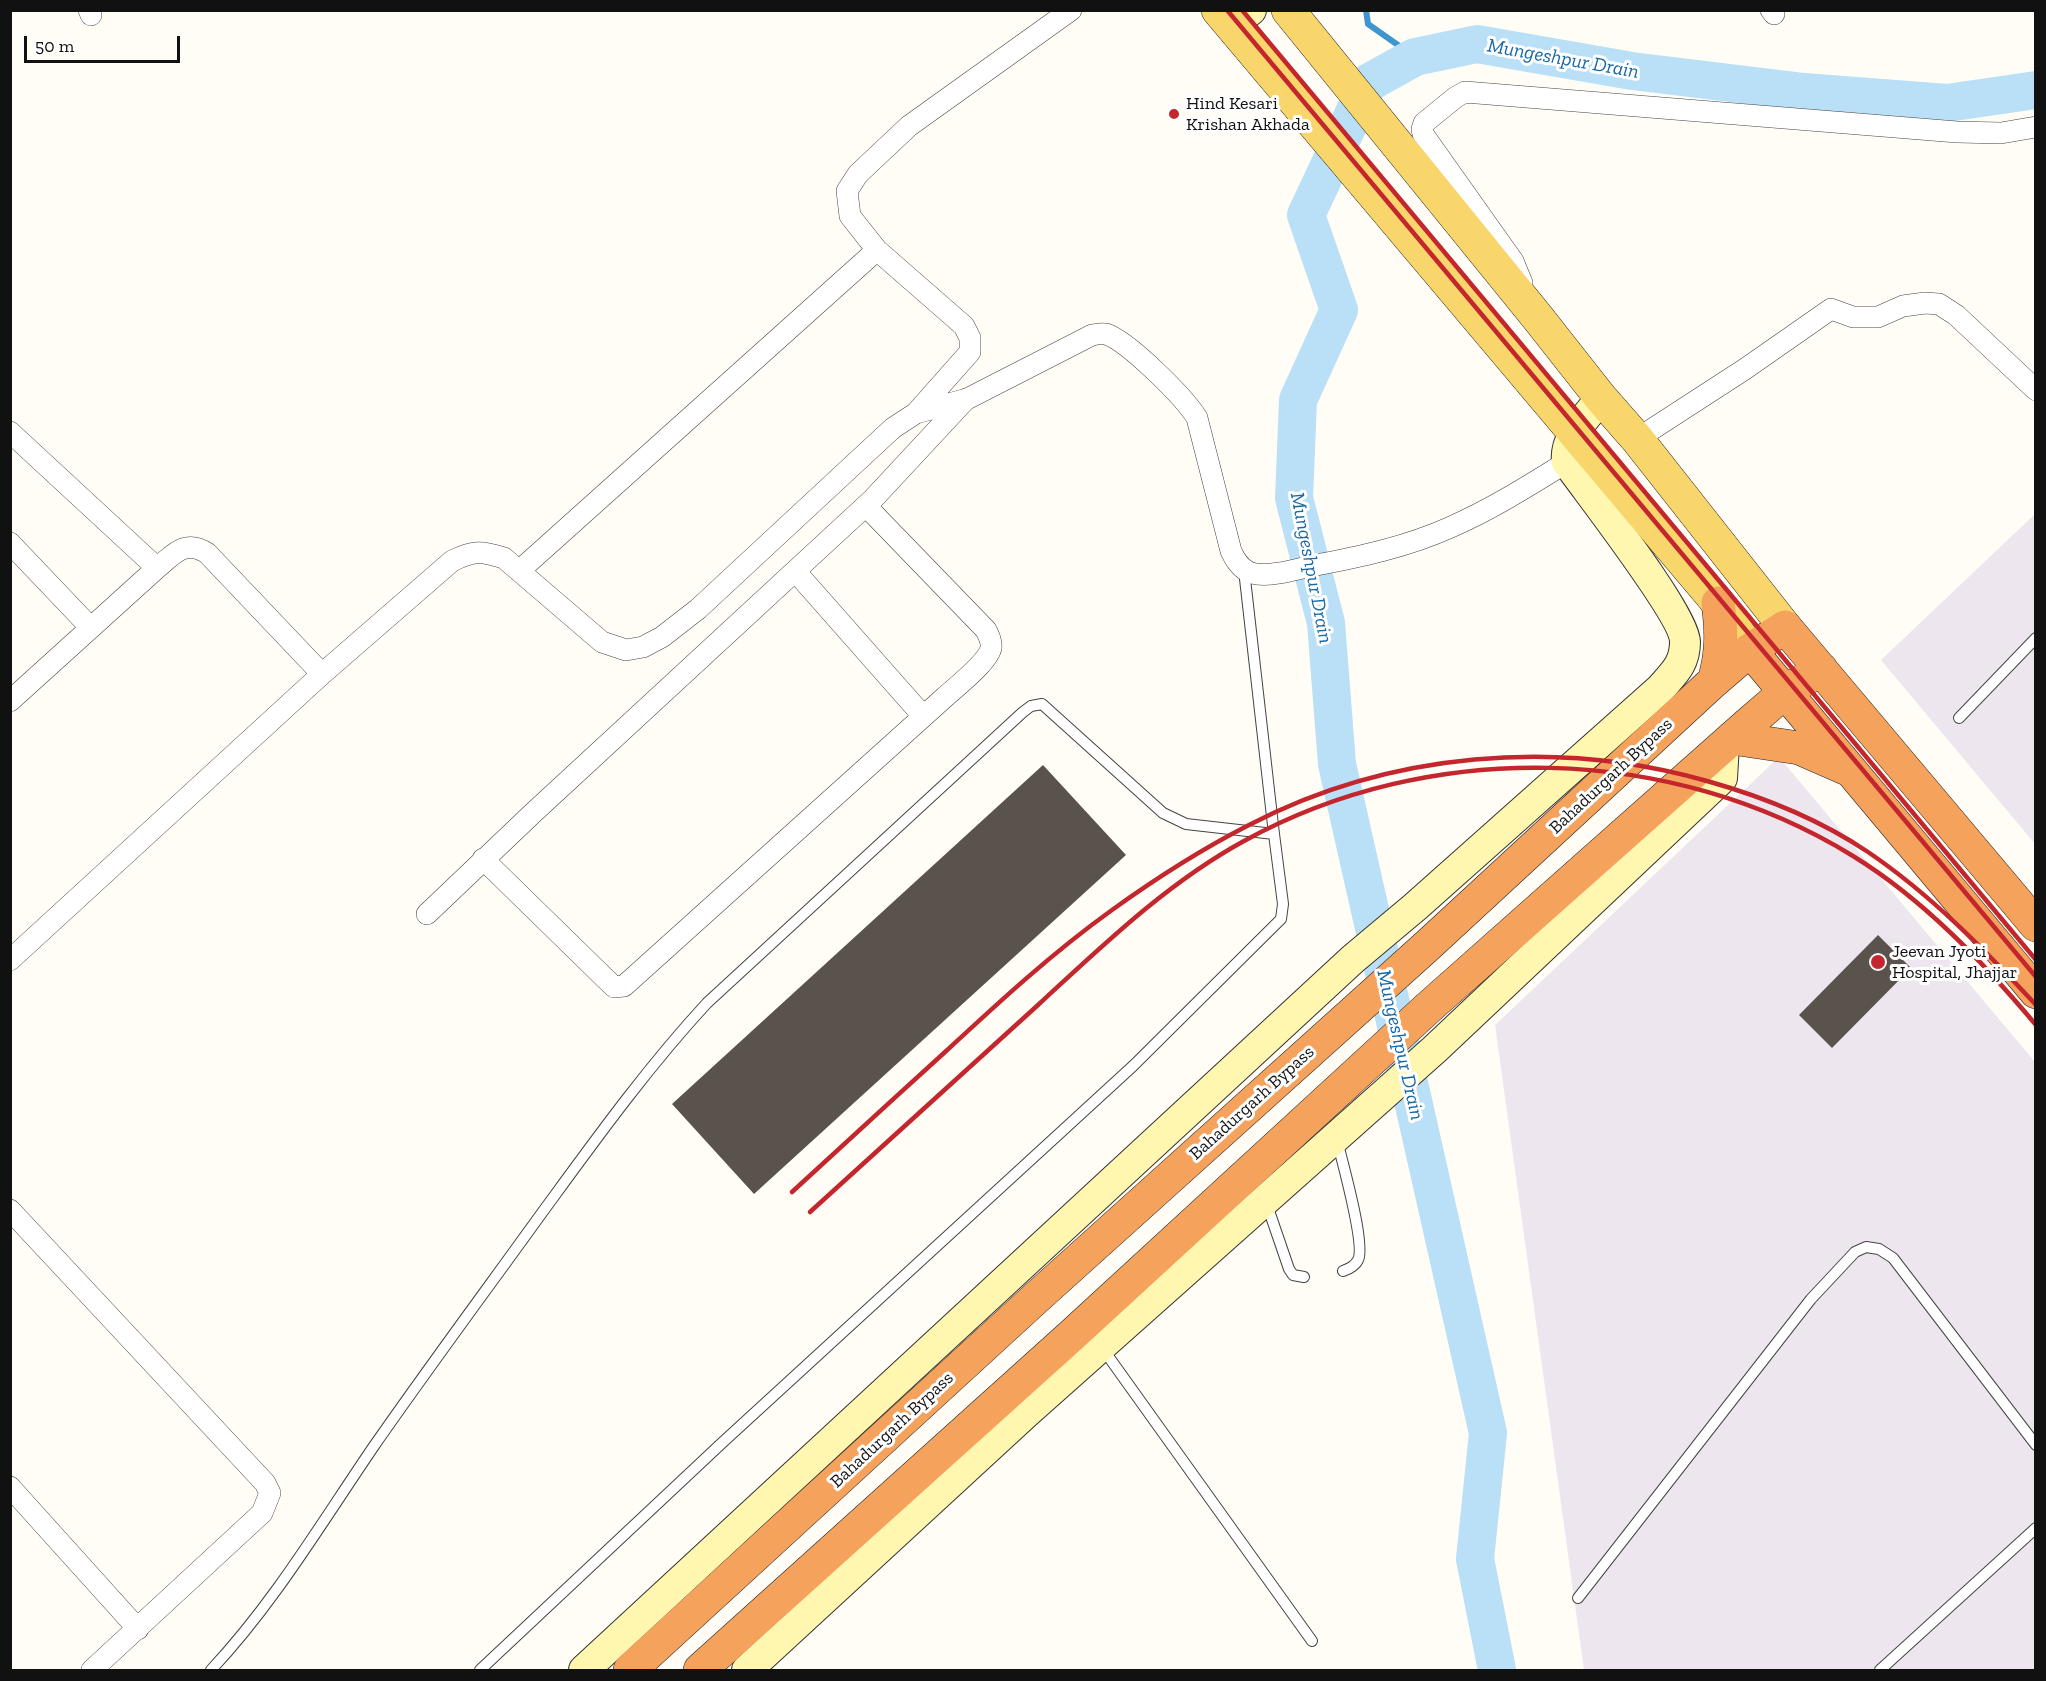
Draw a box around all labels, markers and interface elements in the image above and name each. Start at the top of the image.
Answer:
scale bar [27,24,183,62]
water label: Mungeshpur Drain [1485,34,1641,84]
text: 50 m [35,35,74,57]
place label: Hind Kesari Krishan Akhada [1186,93,1310,136]
marker: Hind Kesari Krishan Akhada [1167,107,1181,121]
water label: Mungeshpur Drain [1285,490,1337,646]
street label: Bahadurgarh Bypass [1545,713,1677,839]
place label: Jeevan Jyoti Hospital, Jhajjar [1892,941,2017,984]
marker: Jeevan Jyoti Hospital, Jhajjar [1869,953,1887,971]
water label: Mungeshpur Drain [1371,968,1429,1122]
street label: Bahadurgarh Bypass [1185,1041,1319,1165]
street label: Bahadurgarh Bypass [826,1367,958,1493]

